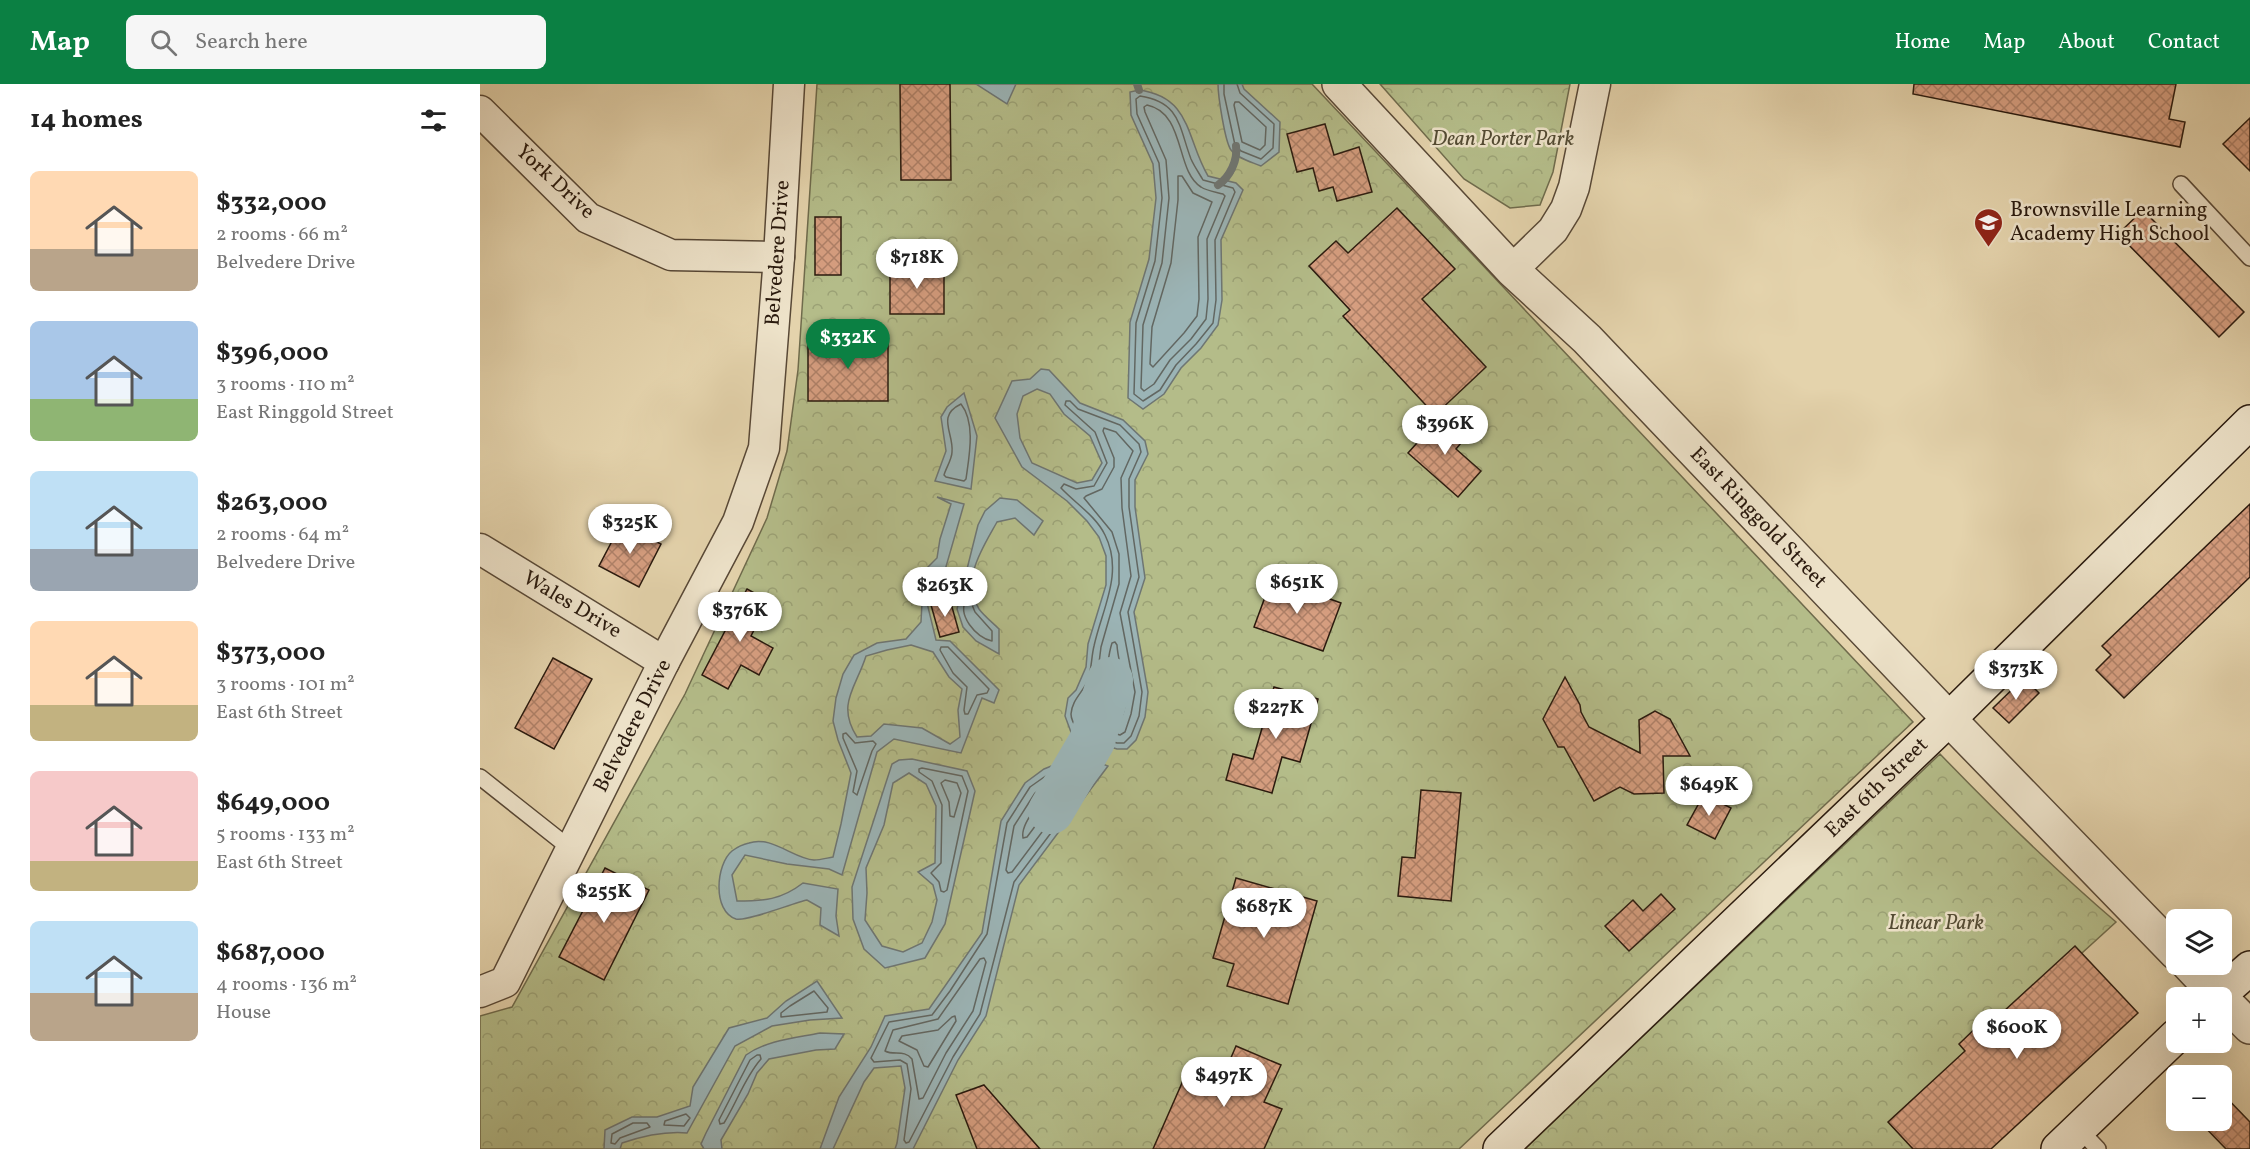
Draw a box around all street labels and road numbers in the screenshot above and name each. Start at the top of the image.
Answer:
street label: York Drive [509,138,601,226]
street label: Belvedere Drive [758,179,798,327]
street label: East Ringgold Street [1683,441,1833,595]
street label: Wales Drive [517,564,627,646]
street label: Belvedere Drive [587,654,679,798]
street label: East 6th Street [1819,731,1935,845]

